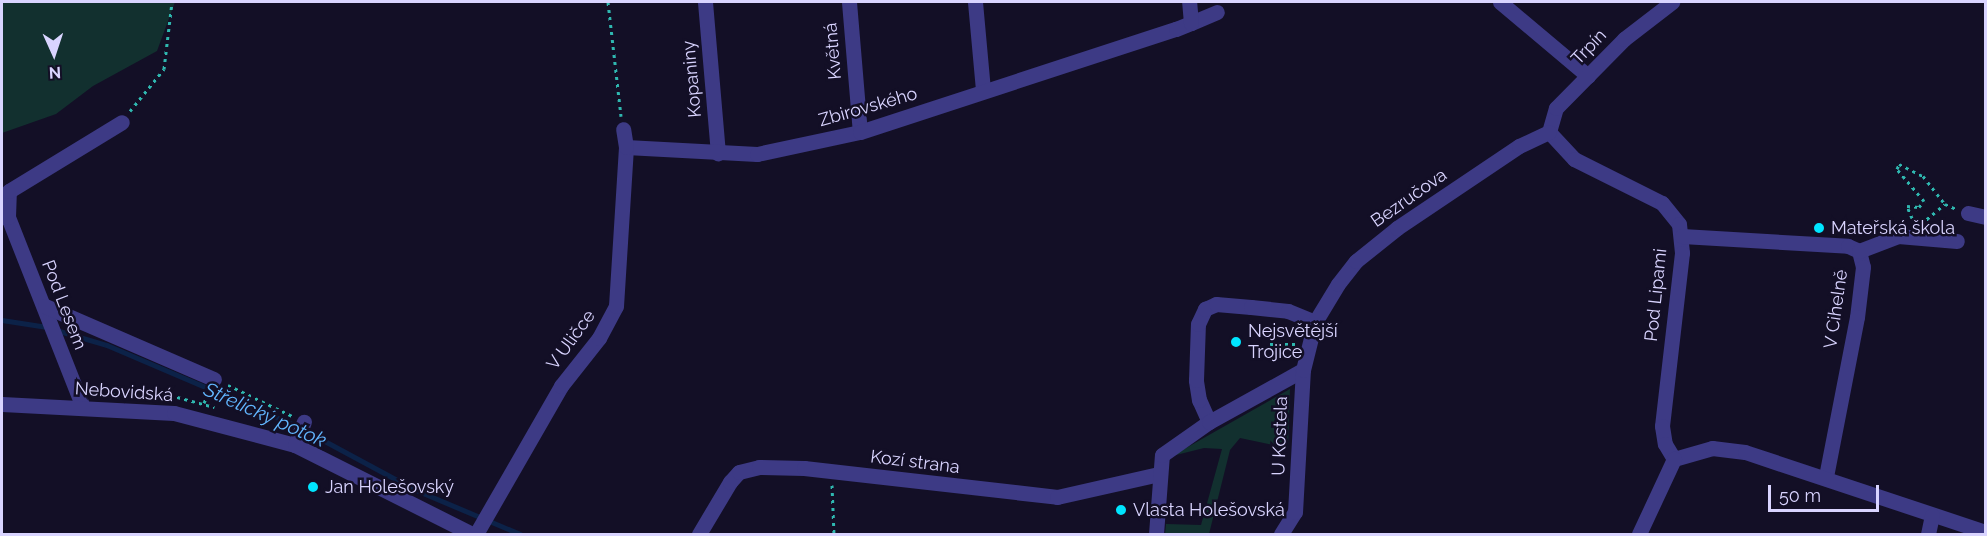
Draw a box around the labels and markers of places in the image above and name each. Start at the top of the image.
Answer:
place label: Mateřská škola [1831,217,1955,239]
marker: Mateřská škola [1812,221,1826,235]
place label: Nejsvětější Trojice [1248,321,1338,364]
marker: Nejsvětější Trojice [1229,335,1243,349]
place label: Jan Holešovský [325,476,454,498]
marker: Jan Holešovský [306,480,320,494]
place label: Vlasta Holešovská [1133,499,1285,521]
marker: Vlasta Holešovská [1114,503,1128,517]

